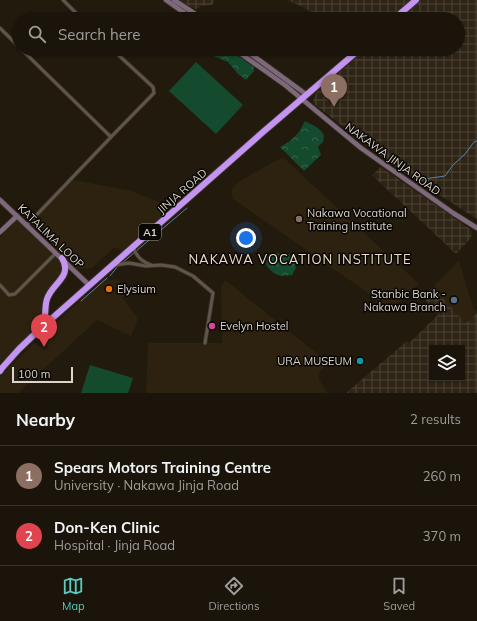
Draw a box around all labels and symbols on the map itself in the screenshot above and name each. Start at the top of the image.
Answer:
pin: 1 [321,74,347,107]
street label: NAKAWA JINJA ROAD [343,120,443,198]
street label: JINJA ROAD [154,166,210,216]
street label: KATALIMA LOOP [15,201,87,271]
place label: Nakawa Vocational Training Institute [307,206,407,233]
marker: Nakawa Vocational Training Institute [294,214,304,224]
road number: A1 [139,224,161,240]
your location [236,228,256,248]
district label: NAKAWA VOCATION INSTITUTE [188,251,412,267]
place label: Elysium [117,282,156,296]
marker: Elysium [104,284,114,294]
place label: Stanbic Bank - Nakawa Branch [364,287,446,314]
marker: Stanbic Bank - Nakawa Branch [449,295,459,305]
pin: 2 [31,314,57,347]
place label: Evelyn Hostel [220,319,288,333]
marker: Evelyn Hostel [207,321,217,331]
place label: URA MUSEUM [277,354,352,368]
marker: URA MUSEUM [355,356,365,366]
scale bar [12,365,73,384]

